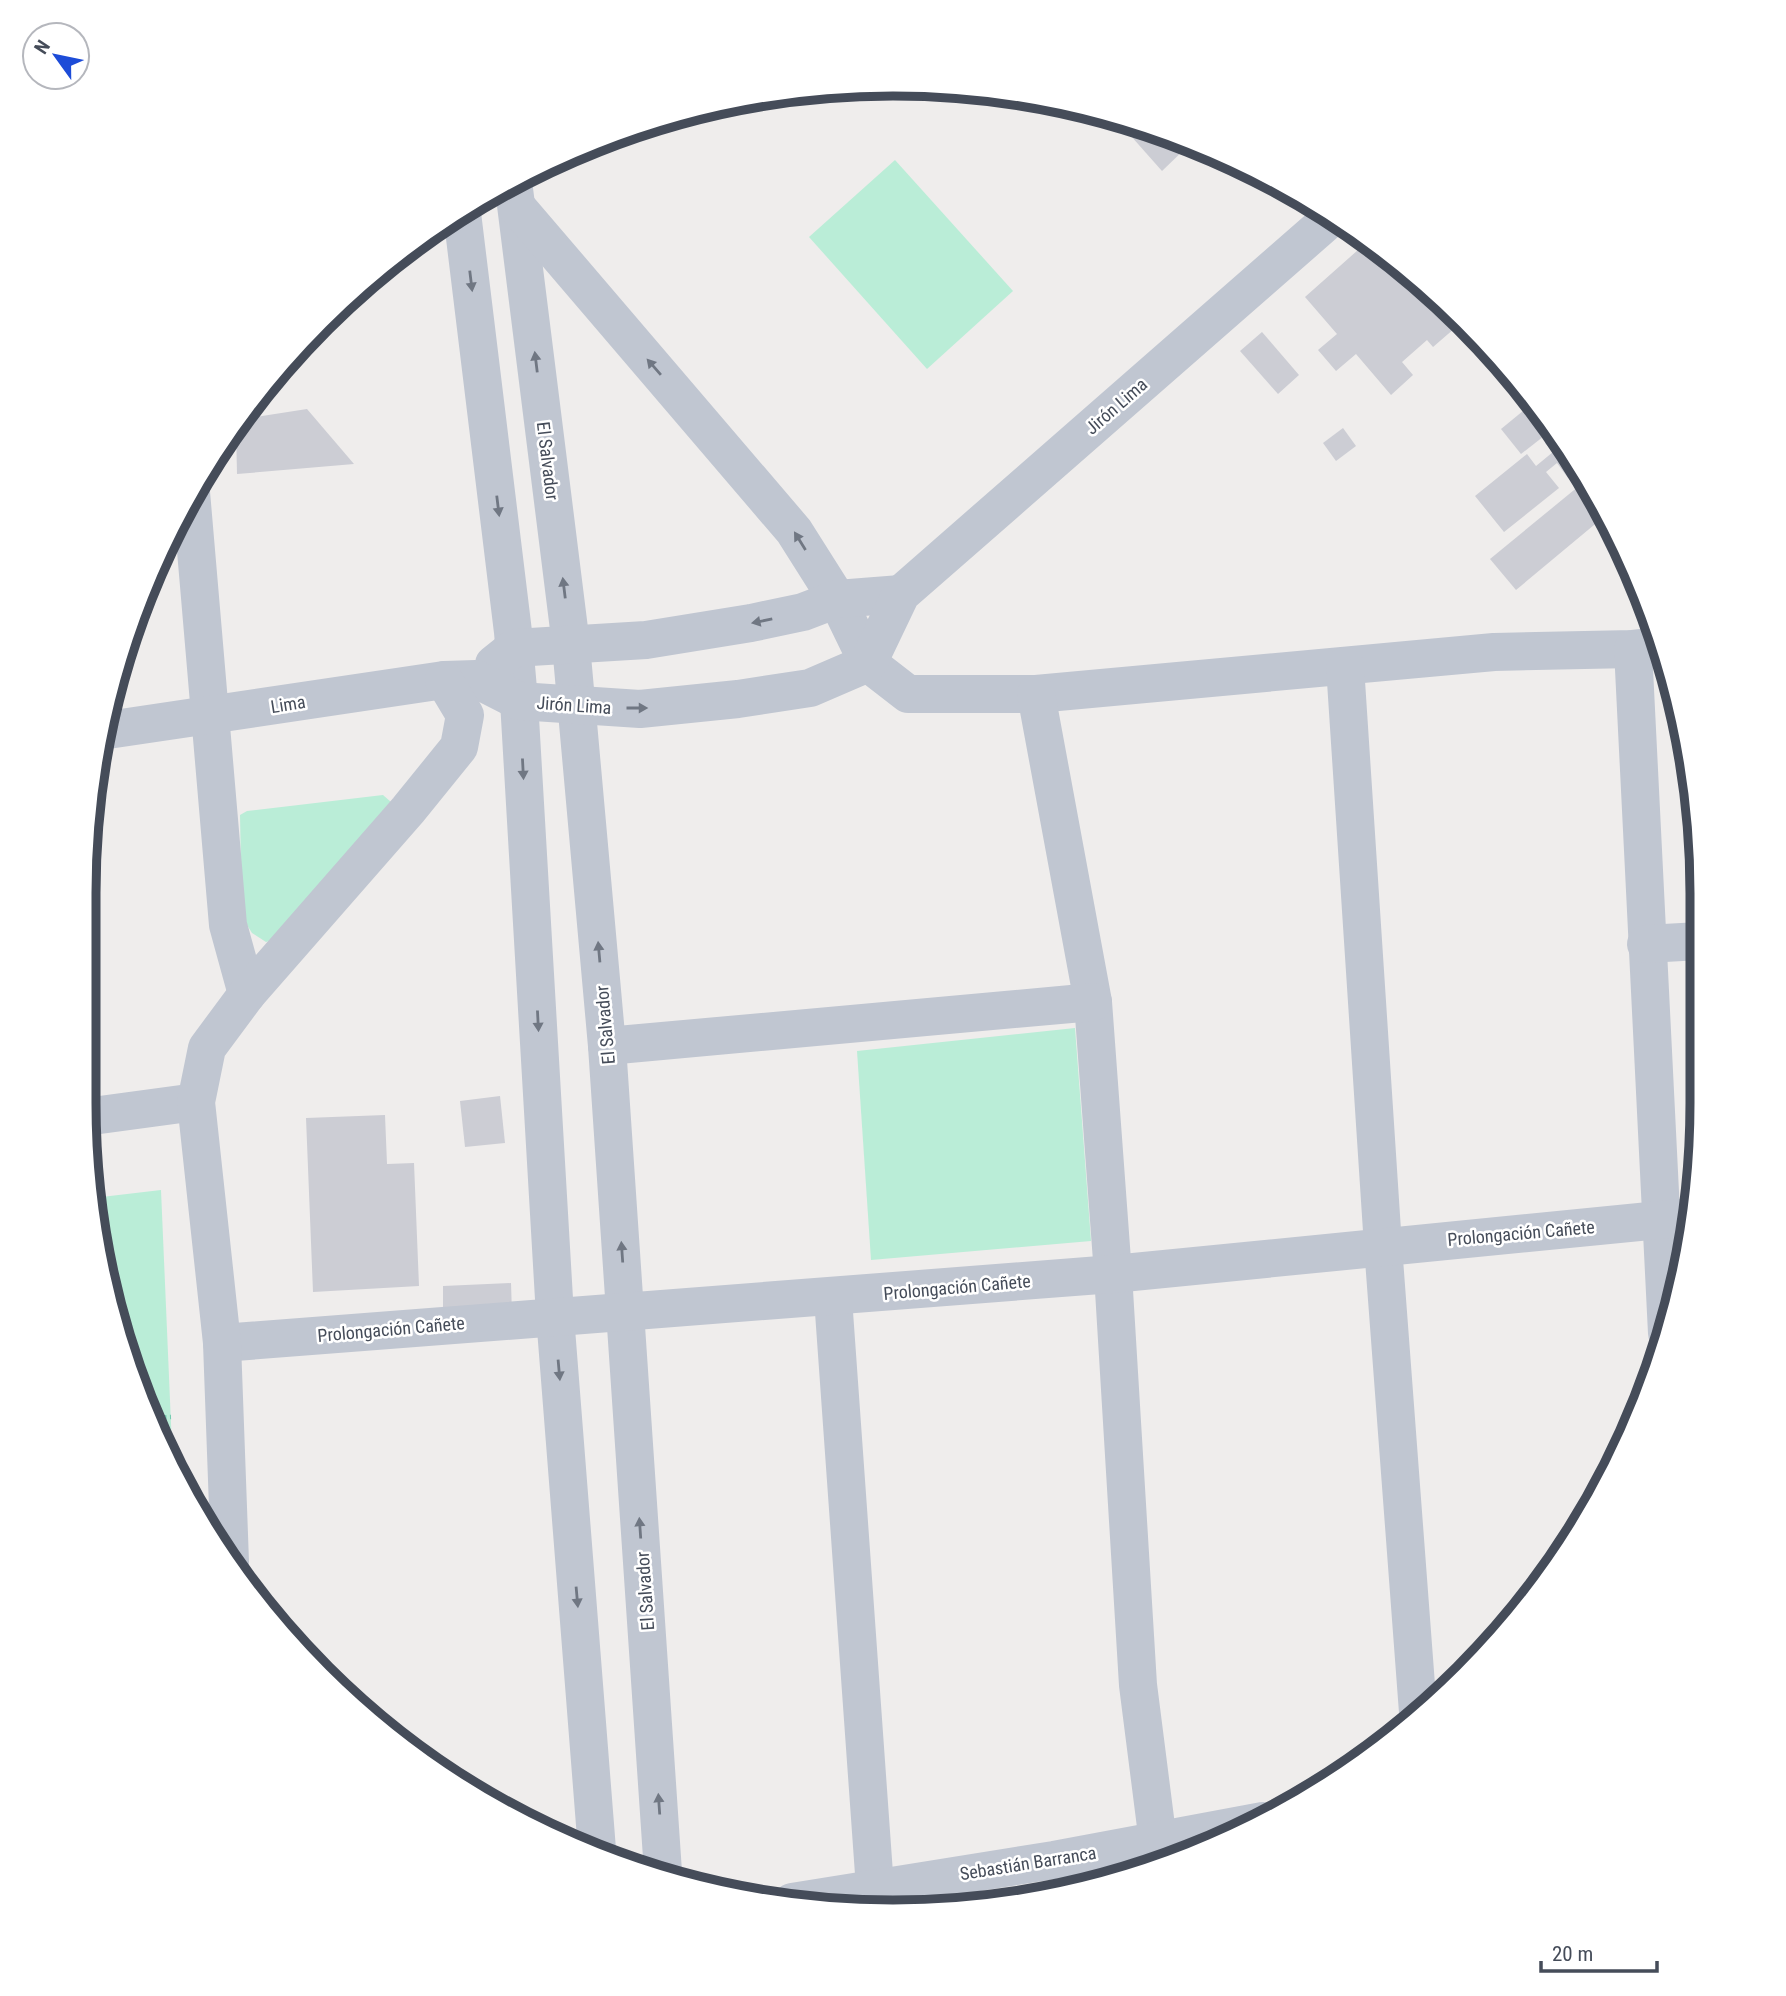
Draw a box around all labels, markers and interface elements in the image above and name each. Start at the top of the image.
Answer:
north arrow [21,21,91,91]
text: N [29,36,55,58]
one-way arrow [466,270,477,292]
one-way arrow [530,351,541,373]
one-way arrow [647,359,662,376]
street label: Jirón Lima [1081,374,1151,438]
street label: El Salvador [533,421,563,502]
one-way arrow [493,496,504,518]
one-way arrow [794,532,807,551]
one-way arrow [558,577,569,599]
one-way arrow [751,616,773,627]
street label: Lima [269,691,307,717]
street label: Jirón Lima [536,692,612,718]
one-way arrow [626,702,648,714]
one-way arrow [518,759,529,781]
one-way arrow [593,941,604,963]
street label: El Salvador [591,984,619,1065]
one-way arrow [532,1010,543,1032]
street label: Prolongación Cañete [1446,1216,1596,1250]
one-way arrow [616,1241,627,1263]
street label: Prolongación Cañete [882,1270,1032,1304]
street label: Prolongación Cañete [316,1312,466,1346]
one-way arrow [554,1359,565,1381]
one-way arrow [635,1517,646,1539]
street label: El Salvador [632,1550,658,1631]
one-way arrow [572,1586,583,1608]
one-way arrow [653,1793,664,1815]
street label: Sebastián Barranca [958,1842,1098,1884]
scale bar [1541,1930,1656,1974]
text: 20 m [1552,1942,1593,1966]

